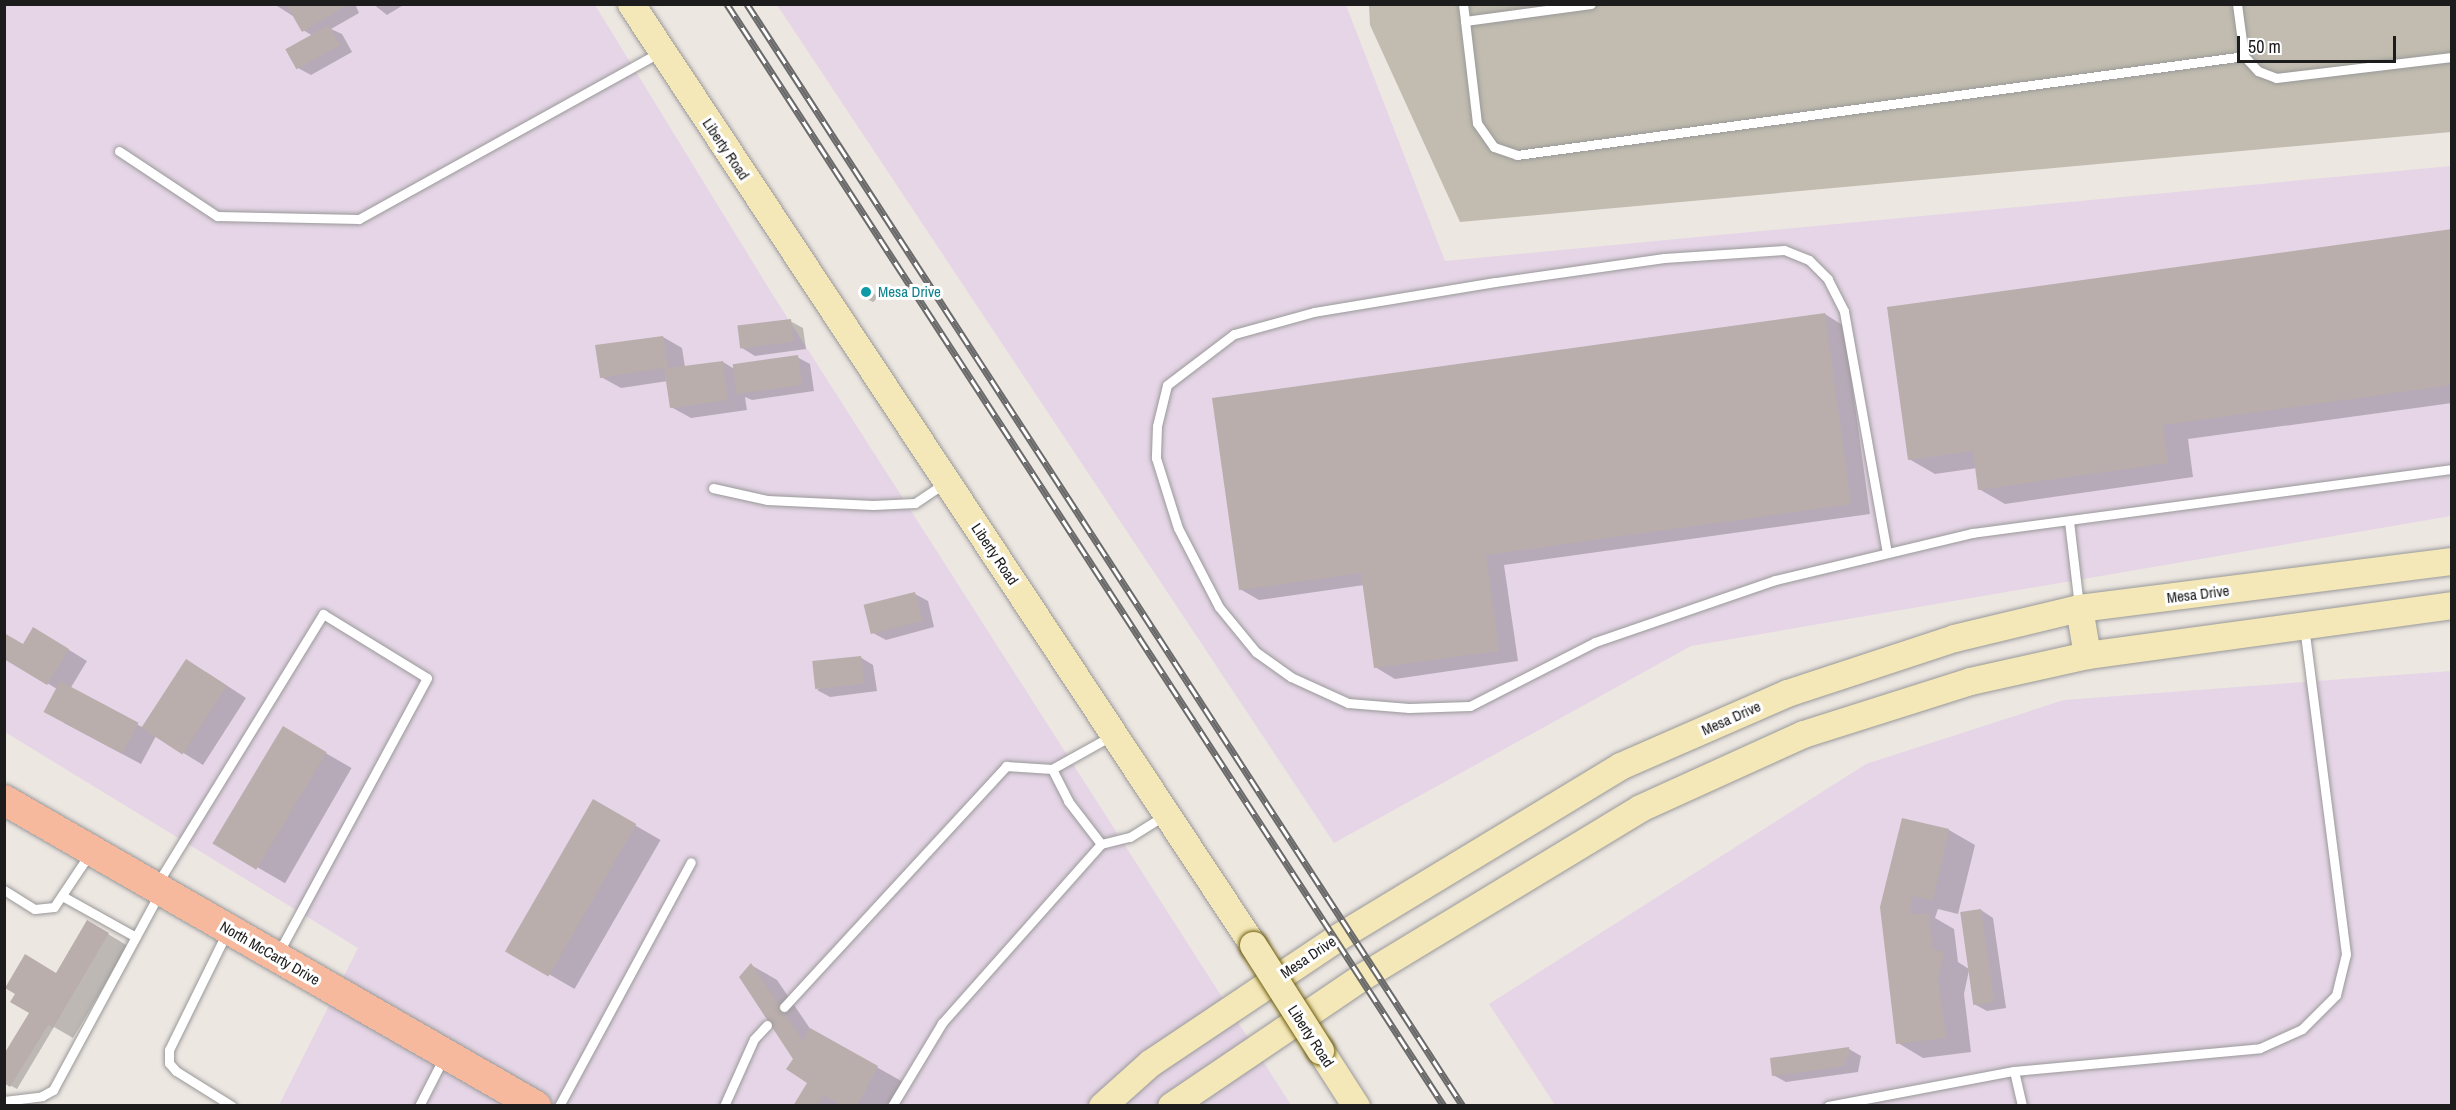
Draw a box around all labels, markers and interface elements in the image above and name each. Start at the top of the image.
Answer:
scale bar [2240,24,2399,62]
text: 50 m [2248,34,2281,59]
street label: Liberty Road [699,115,753,183]
place label: Mesa Drive [878,283,941,301]
marker: Mesa Drive [859,285,873,299]
street label: Liberty Road [968,520,1022,588]
street label: Mesa Drive [2166,581,2230,607]
street label: Mesa Drive [1699,697,1763,739]
street label: North McCarty Drive [217,917,323,989]
street label: Mesa Drive [1277,932,1339,982]
street label: Liberty Road [1284,1002,1338,1070]

